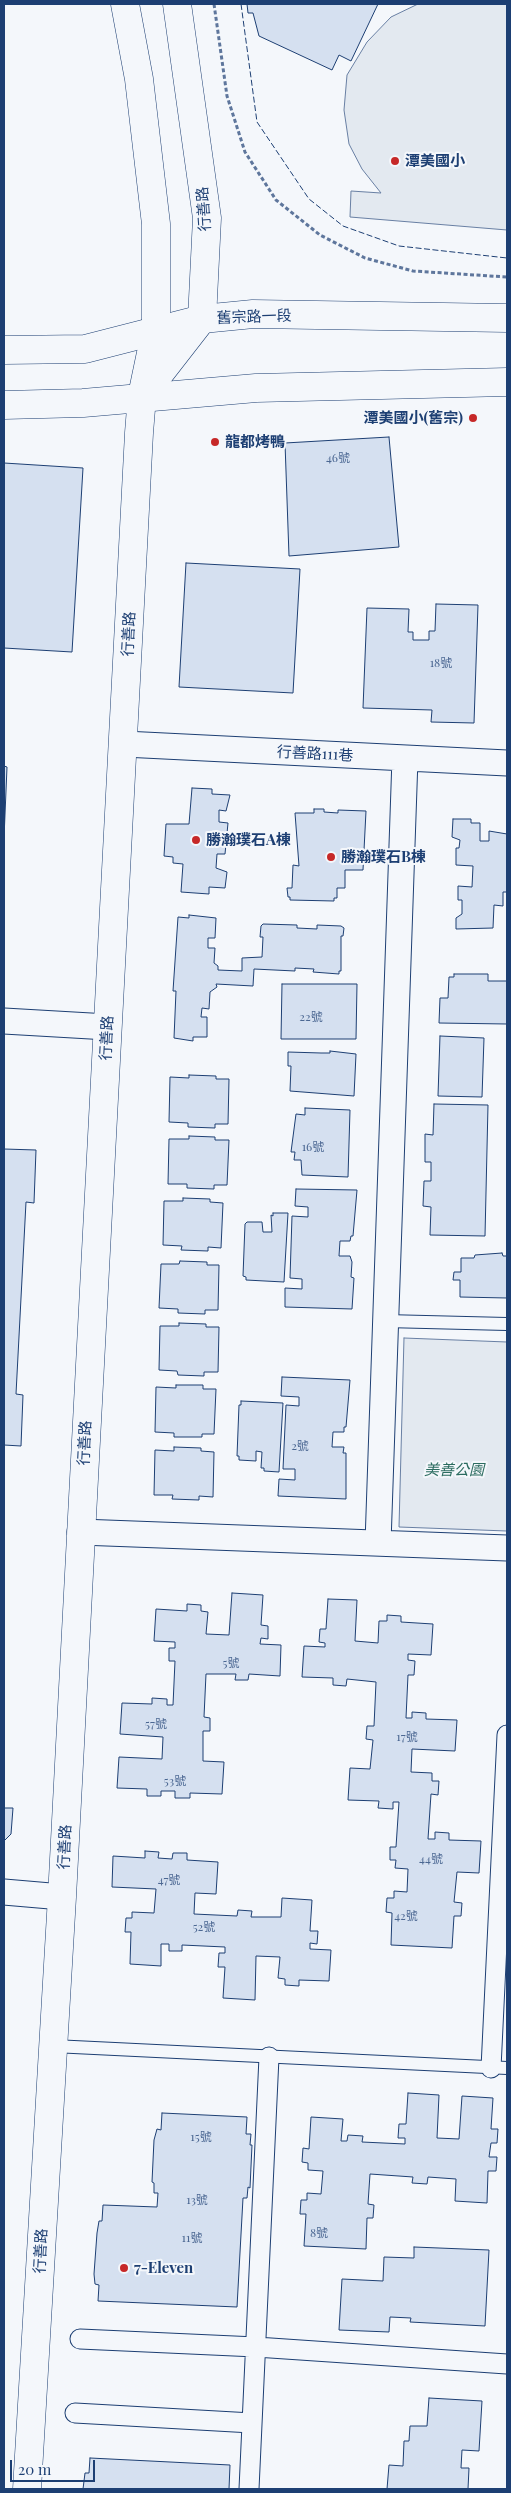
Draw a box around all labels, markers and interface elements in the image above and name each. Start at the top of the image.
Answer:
place label: 潭美國小 [405,152,465,170]
marker: 潭美國小 [389,155,401,167]
street label: 行善路 [193,186,215,232]
street label: 舊宗路一段 [216,307,292,327]
place label: 潭美國小(舊宗) [363,409,463,427]
marker: 潭美國小(舊宗) [467,412,479,424]
place label: 龍都烤鴨 [225,433,285,451]
marker: 龍都烤鴨 [209,436,221,448]
house number: 46號 [326,451,350,465]
street label: 行善路 [119,611,139,657]
house number: 18號 [430,656,452,670]
street label: 行善路111巷 [276,743,354,765]
place label: 勝瀚璞石A棟 [206,831,291,849]
marker: 勝瀚璞石A棟 [190,834,202,846]
place label: 勝瀚璞石B棟 [341,848,426,866]
marker: 勝瀚璞石B棟 [325,851,337,863]
house number: 22號 [299,1010,323,1024]
street label: 行善路 [97,1015,117,1061]
house number: 16號 [302,1140,324,1154]
street label: 行善路 [75,1420,95,1466]
house number: 2號 [291,1439,309,1453]
park label: 美善公園 [424,1461,484,1479]
house number: 5號 [223,1656,239,1670]
house number: 57號 [145,1717,167,1731]
house number: 17號 [396,1730,418,1744]
house number: 53號 [164,1774,186,1788]
street label: 行善路 [55,1824,75,1870]
house number: 44號 [419,1852,443,1866]
house number: 47號 [158,1873,180,1887]
house number: 42號 [394,1909,418,1923]
house number: 52號 [193,1920,215,1934]
house number: 15號 [190,2130,212,2144]
house number: 13號 [186,2193,208,2207]
house number: 8號 [310,2226,328,2240]
street label: 行善路 [31,2228,51,2274]
house number: 11號 [182,2231,202,2245]
place label: 7-Eleven [134,2259,193,2277]
marker: 7-Eleven [118,2262,130,2274]
scale bar [12,2450,98,2482]
text: 20 m [18,2459,51,2479]

